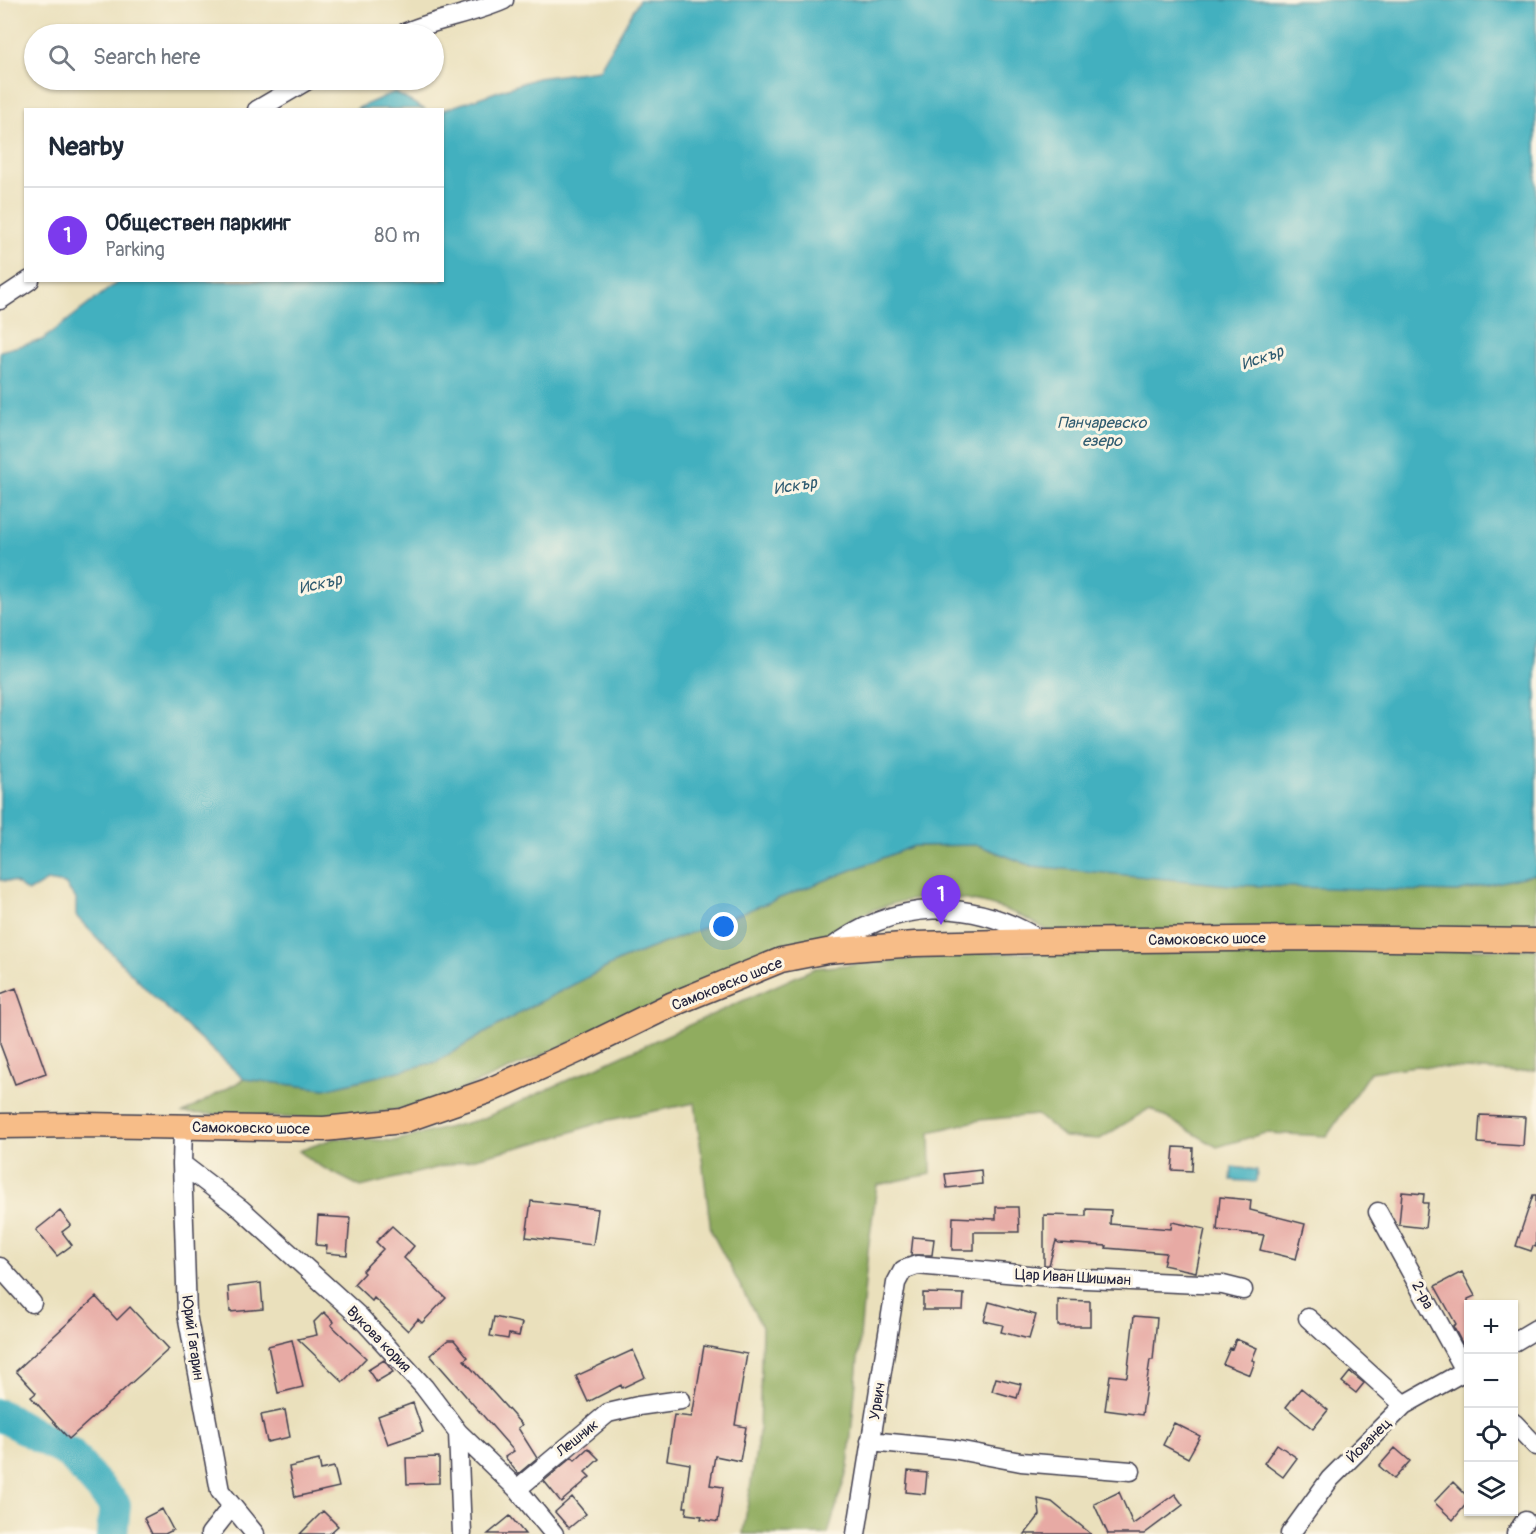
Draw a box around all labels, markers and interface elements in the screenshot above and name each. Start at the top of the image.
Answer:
search box [24,24,444,90]
icon: search [45,41,78,74]
text: Search here [93,43,200,71]
text: Nearby [48,131,124,163]
text: Обществен паркинг [105,209,291,237]
text: 1 [64,223,71,248]
text: 80 m [374,223,420,248]
text: Parking [105,237,165,262]
water label: Искър [1239,341,1287,374]
water label: Панчаревско езеро [1058,413,1148,451]
water label: Искър [772,472,820,499]
water label: Искър [297,569,345,599]
pin: 1 [922,876,960,925]
your location [709,912,738,941]
street label: Самоковско шосе [1148,929,1267,950]
street label: Самоковско шосе [669,953,786,1015]
street label: Самоковско шосе [192,1118,311,1139]
street label: Цар Иван Шишман [1015,1265,1131,1290]
street label: 2-ра [1407,1278,1438,1312]
street label: Юрий Гагарин [177,1295,208,1381]
map controls [1464,1300,1518,1516]
button: + [1464,1300,1518,1354]
street label: Вукова кория [342,1302,415,1376]
button: − [1464,1354,1518,1408]
street label: Урвич [865,1381,890,1421]
button: locate [1464,1408,1518,1462]
street label: Йованец [1343,1414,1396,1467]
street label: Лешник [552,1415,602,1462]
button: layers [1464,1462,1518,1516]

